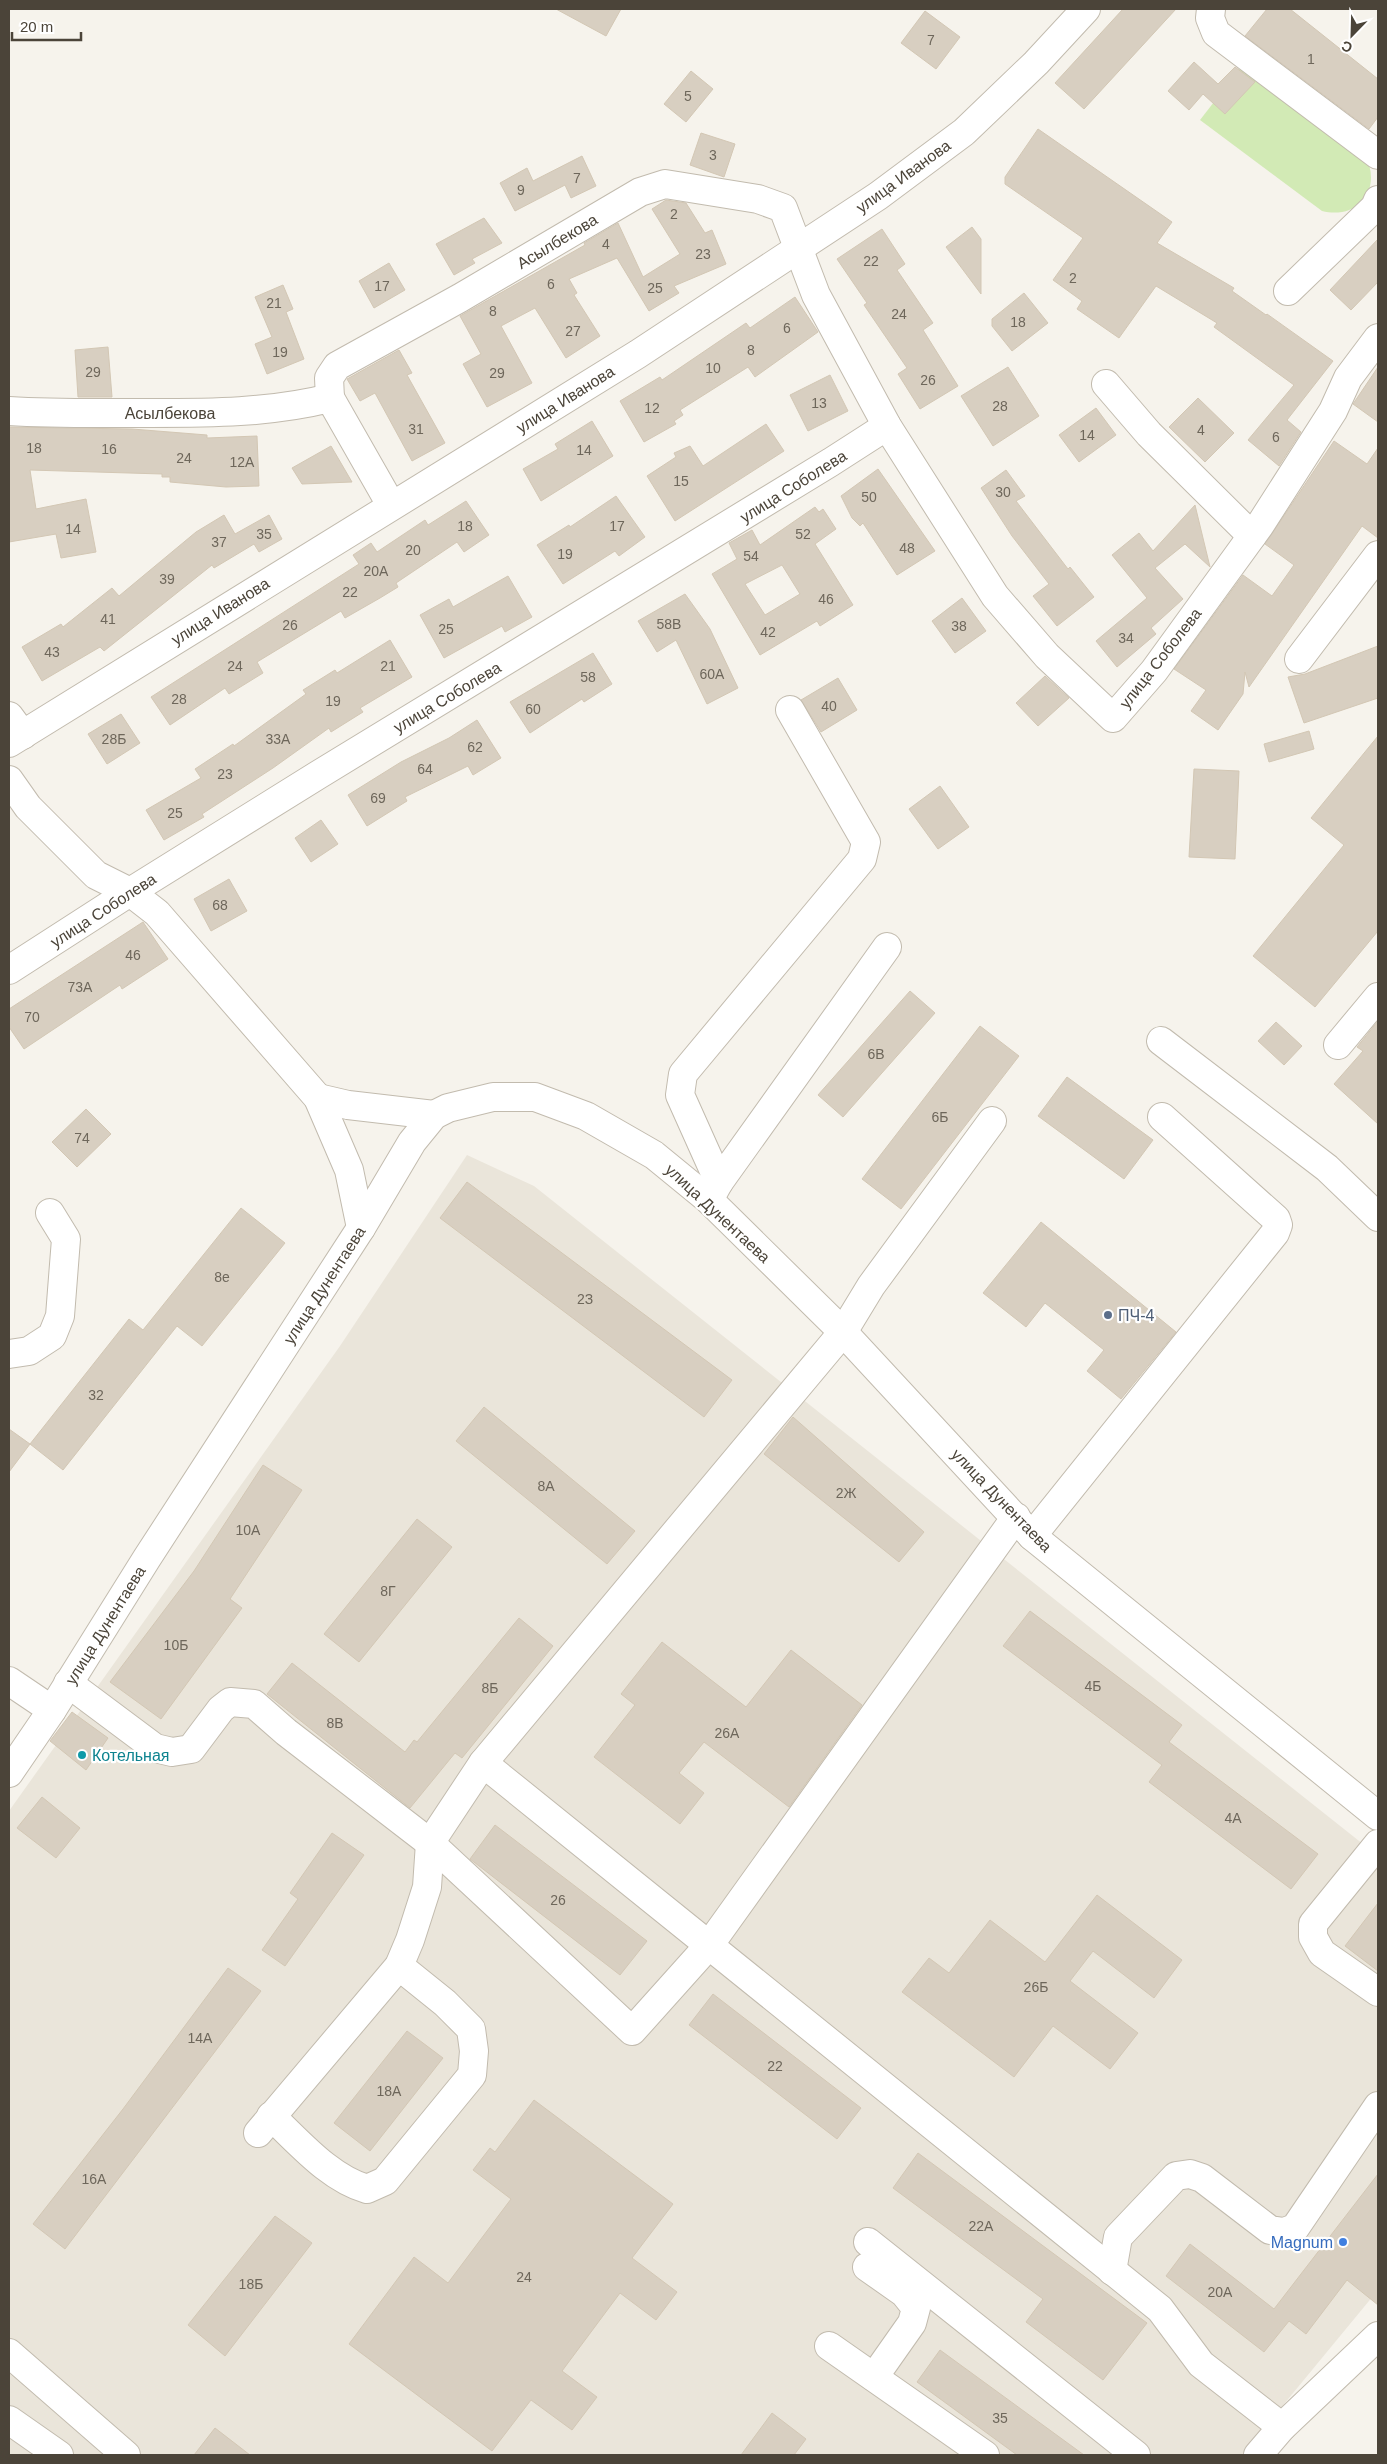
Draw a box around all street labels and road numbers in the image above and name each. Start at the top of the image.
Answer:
street label: улица Иванова [853,137,954,216]
street label: Асылбекова [514,211,601,272]
street label: улица Иванова [513,362,617,436]
street label: Асылбекова [125,405,215,422]
street label: улица Соболева [737,447,850,526]
street label: улица Иванова [168,574,272,648]
street label: улица Соболева [1116,605,1205,712]
street label: улица Соболева [391,659,504,736]
street label: улица Соболева [47,870,159,951]
street label: улица Дунентаева [662,1161,773,1266]
street label: улица Дунентаева [280,1223,369,1347]
street label: улица Дунентаева [948,1445,1055,1555]
street label: улица Дунентаева [62,1563,149,1688]

